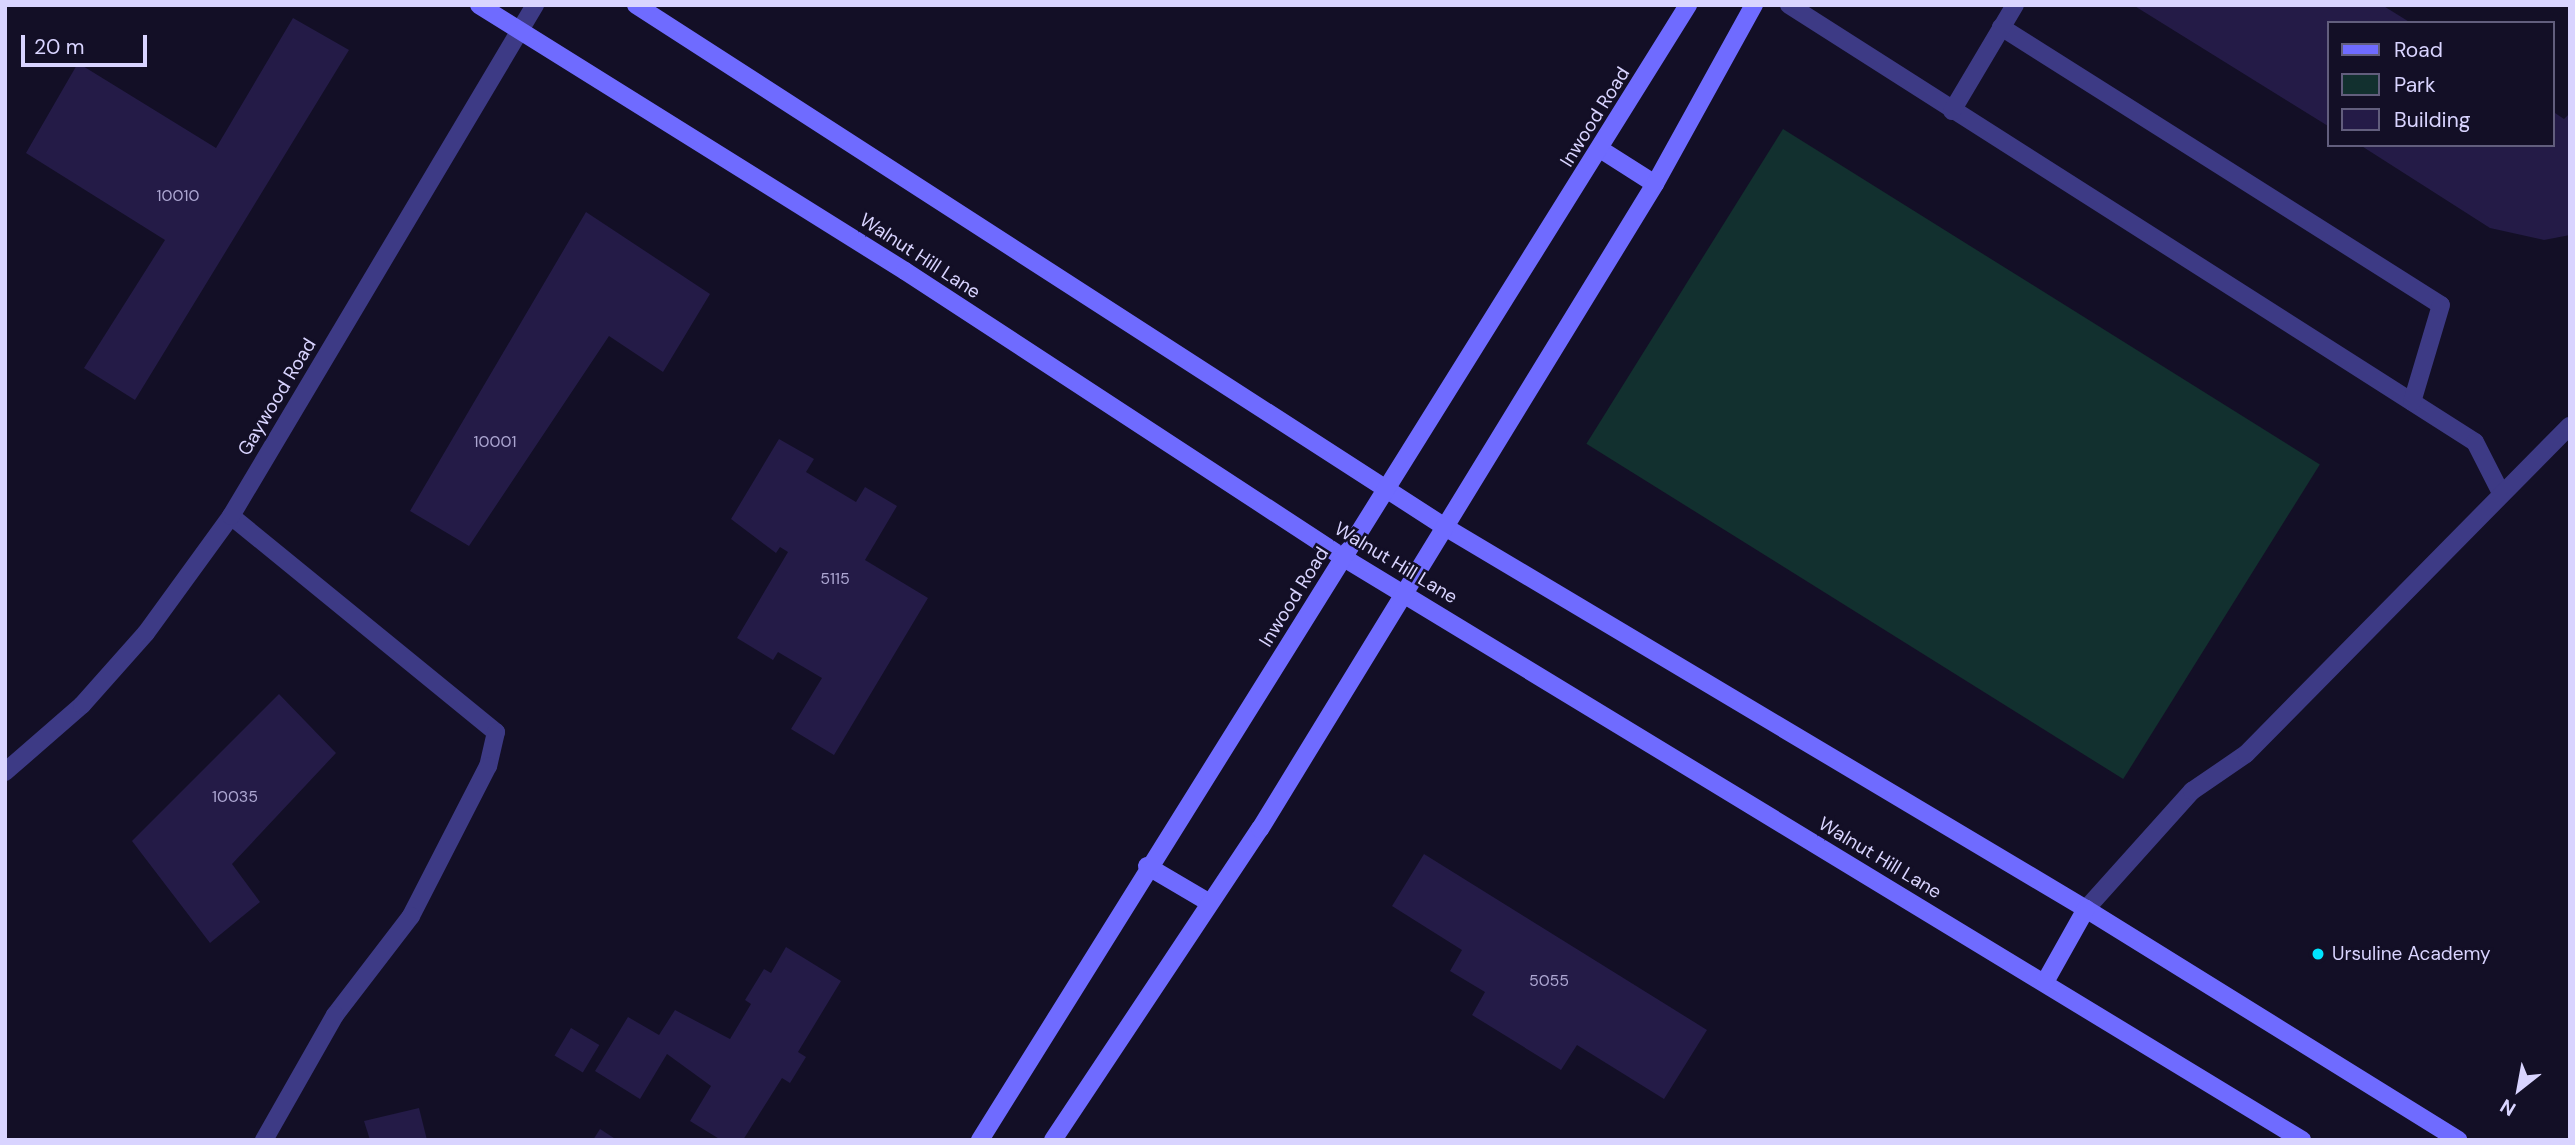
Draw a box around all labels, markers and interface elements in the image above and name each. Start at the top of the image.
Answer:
scale bar [24,21,150,65]
legend [2326,21,2554,147]
text: 20 m [34,33,85,61]
text: Road [2394,36,2443,64]
street label: Inwood Road [1555,63,1635,171]
text: Park [2394,71,2435,99]
text: Building [2394,106,2470,134]
house number: 10010 [157,186,199,206]
street label: Walnut Hill Lane [855,208,985,304]
street label: Gaywood Road [233,334,321,460]
house number: 10001 [474,432,516,452]
street label: Walnut Hill Lane [1330,517,1462,609]
street label: Inwood Road [1254,543,1334,651]
house number: 5115 [820,569,850,589]
house number: 10035 [212,787,258,807]
street label: Walnut Hill Lane [1814,812,1946,904]
place label: Ursuline Academy [2332,943,2491,965]
marker: Ursuline Academy [2310,946,2326,962]
house number: 5055 [1529,971,1569,991]
north arrow [2484,1054,2554,1124]
text: N [2496,1093,2520,1122]

